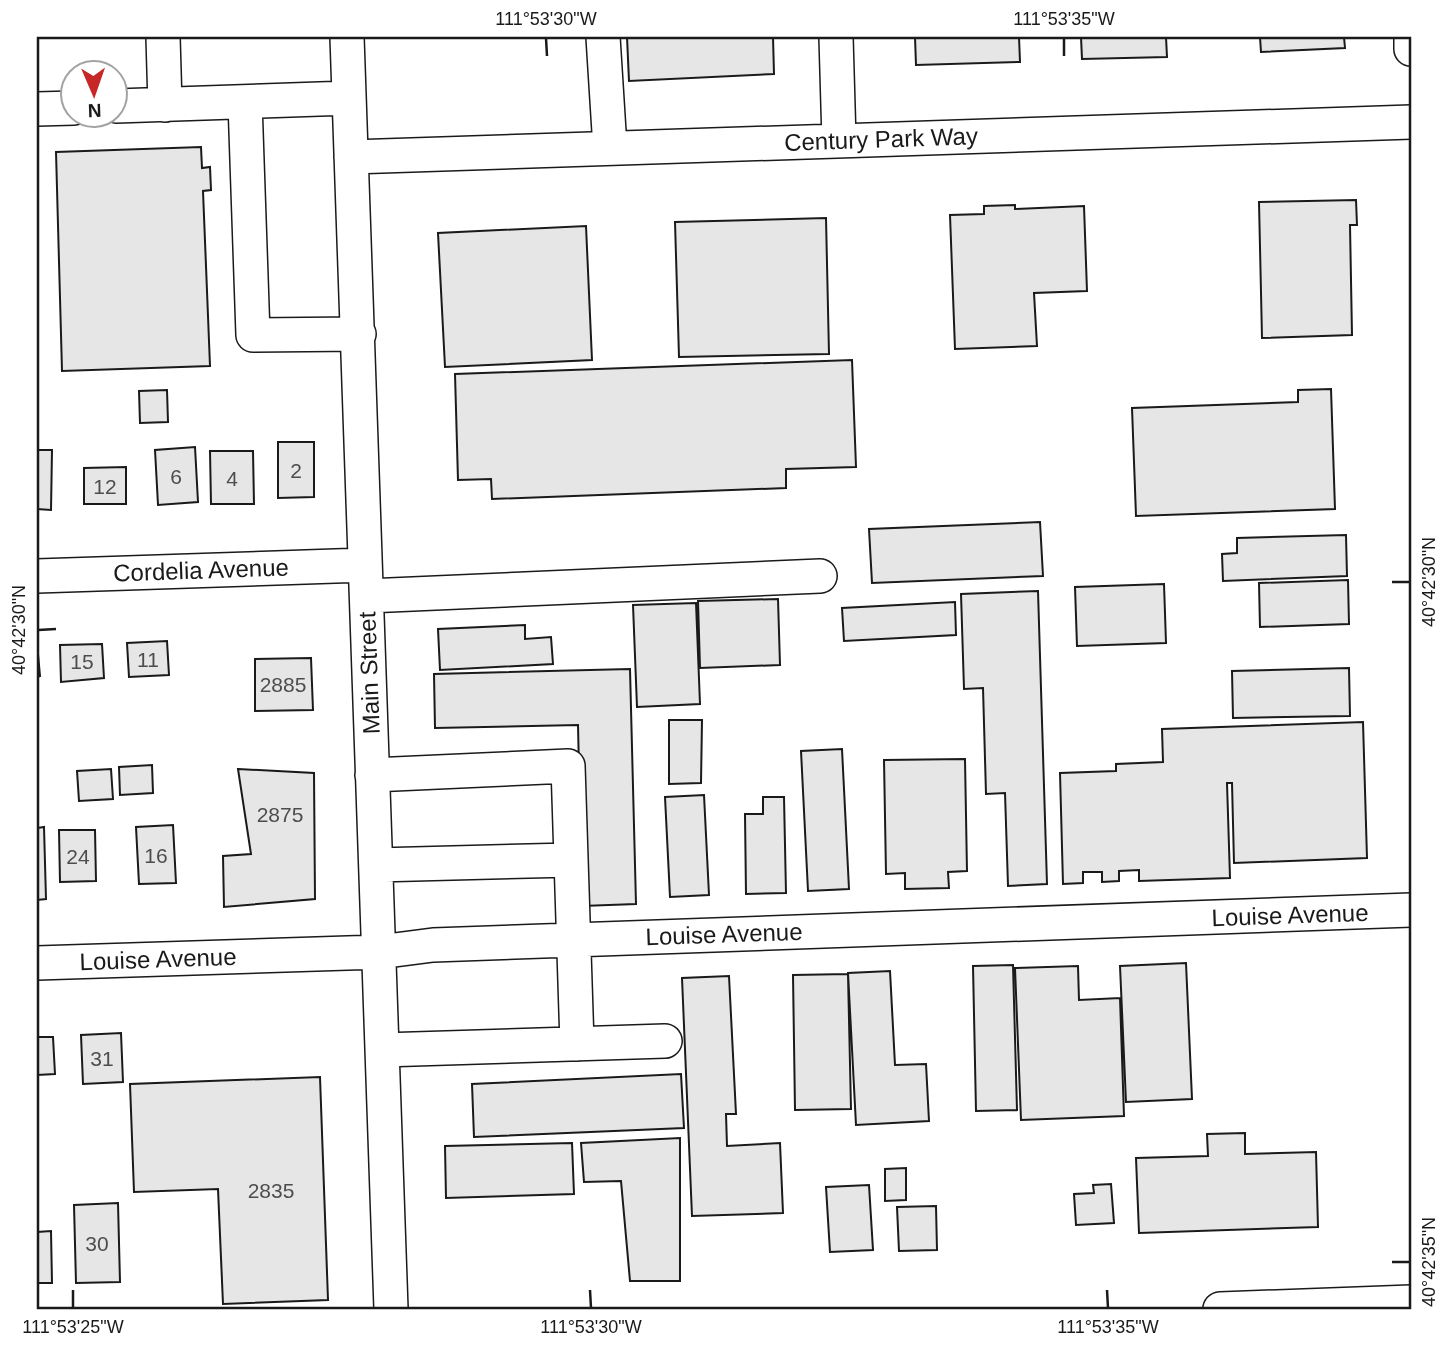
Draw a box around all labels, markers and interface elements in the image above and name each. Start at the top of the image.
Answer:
text: 111°53'30"W [495,9,597,29]
text: 111°53'35"W [1013,9,1115,29]
north arrow [60,60,130,130]
text: N [87,100,102,121]
street label: Century Park Way [784,122,978,156]
house number: 2 [290,459,302,482]
house number: 6 [170,465,182,488]
house number: 4 [226,467,238,490]
house number: 12 [93,475,117,498]
text: 40°42'30"N [1419,537,1439,627]
street label: Cordelia Avenue [113,553,289,587]
text: 40°42'30"N [9,585,29,675]
street label: Main Street [353,611,385,735]
house number: 11 [137,648,159,671]
house number: 15 [70,650,94,673]
house number: 2885 [260,673,306,696]
house number: 2875 [257,803,303,826]
house number: 16 [144,844,168,867]
house number: 24 [66,845,90,868]
street label: Louise Avenue [1211,899,1369,931]
street label: Louise Avenue [645,918,803,950]
street label: Louise Avenue [79,943,237,975]
house number: 31 [90,1047,114,1070]
house number: 2835 [248,1179,294,1202]
text: 40°42'35"N [1419,1217,1439,1307]
house number: 30 [85,1232,109,1255]
text: 111°53'25"W [22,1317,124,1337]
text: 111°53'30"W [540,1317,642,1337]
text: 111°53'35"W [1057,1317,1159,1337]

